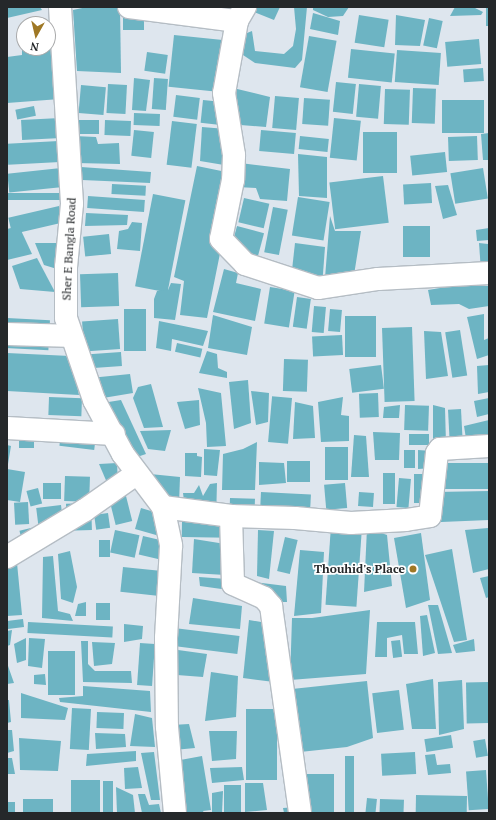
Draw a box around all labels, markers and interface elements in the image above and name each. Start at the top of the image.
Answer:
north arrow [16,16,56,56]
text: N [29,39,40,54]
street label: Sher E Bangla Road [59,197,79,301]
place label: Thouhid's Place [314,562,405,576]
marker: Thouhid's Place [408,564,418,574]

